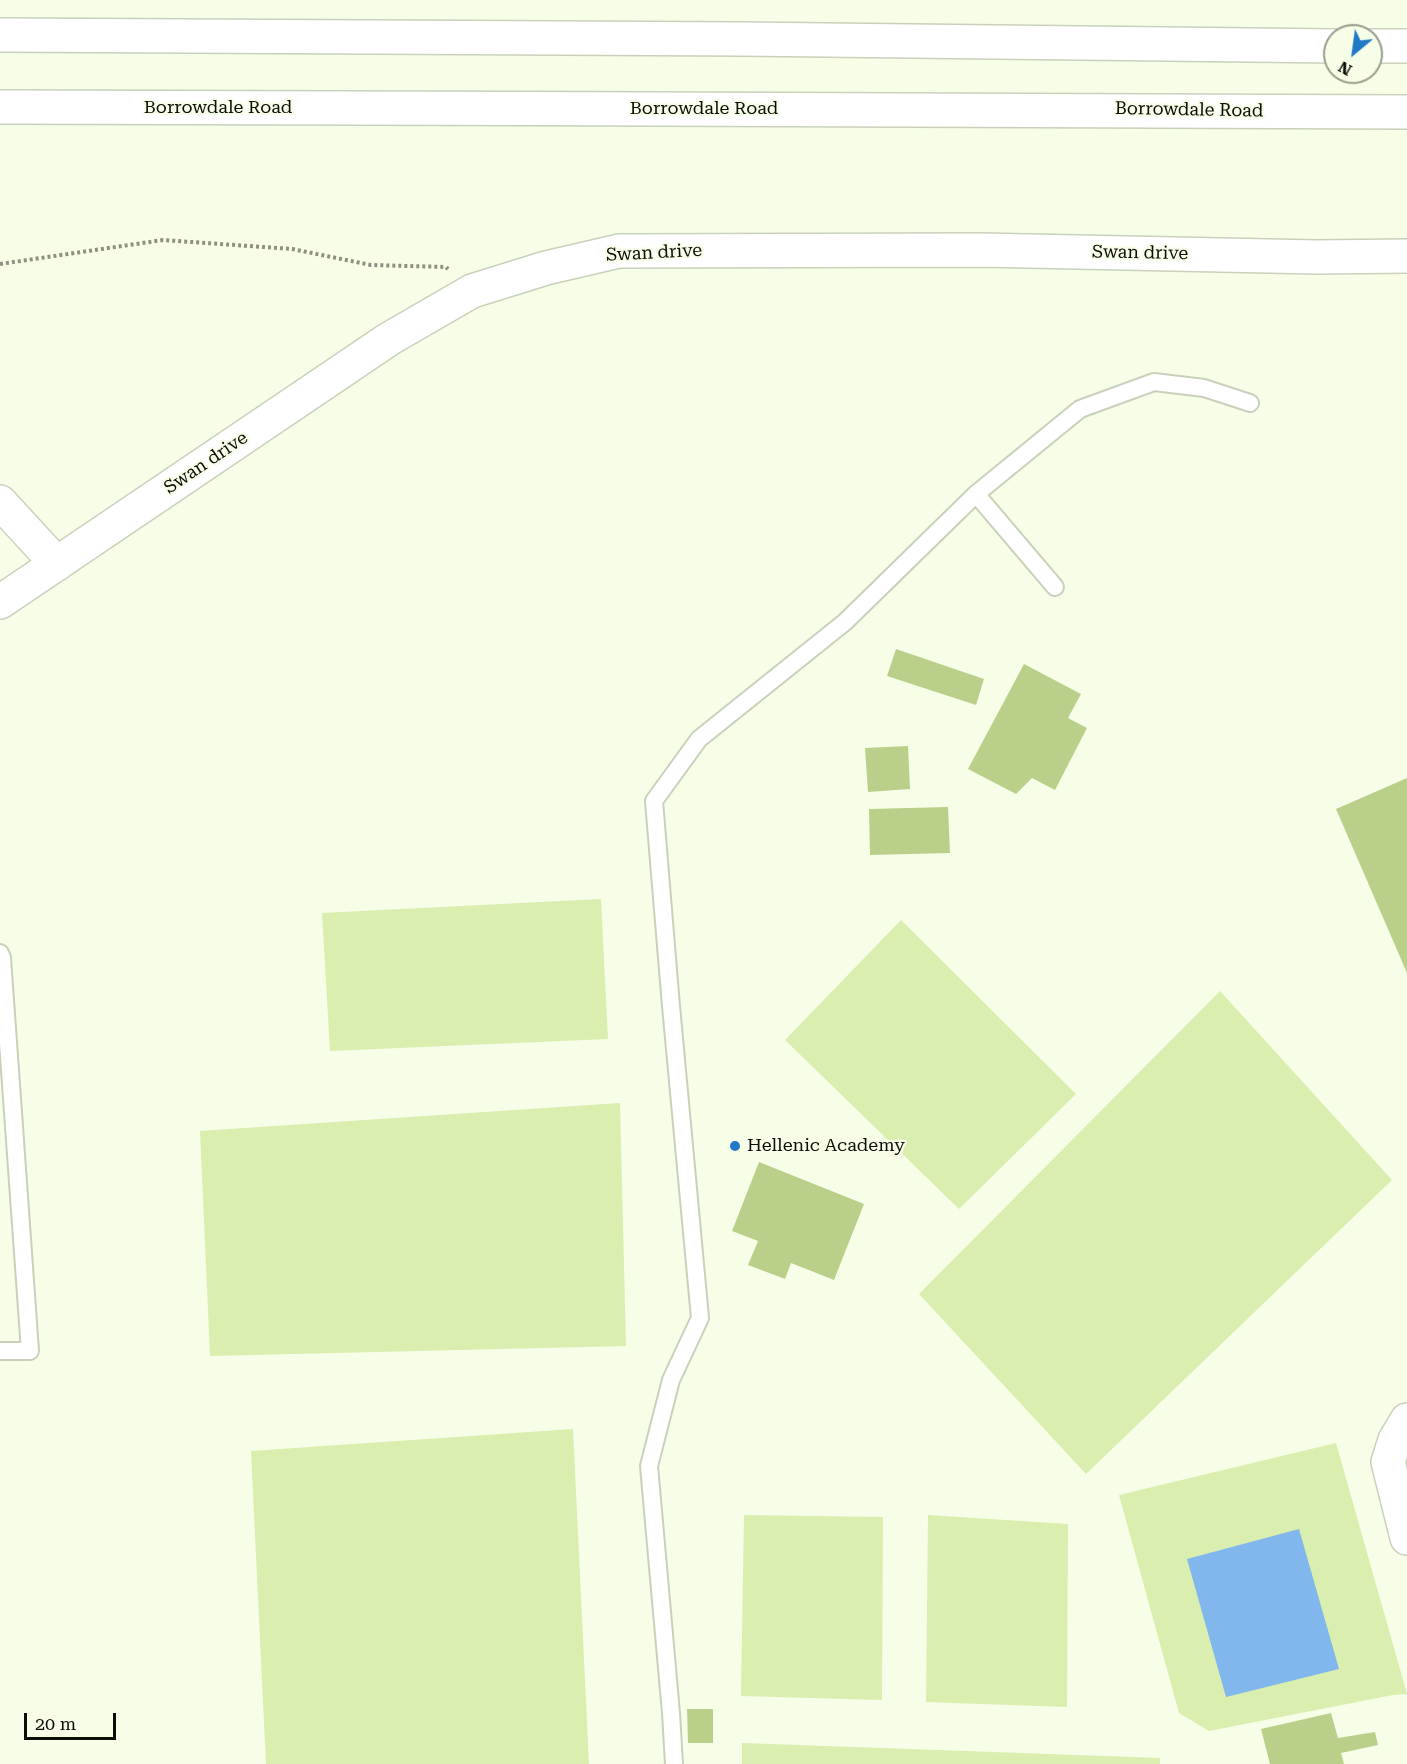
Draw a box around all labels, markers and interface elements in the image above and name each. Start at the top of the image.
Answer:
north arrow [1323,24,1383,84]
text: N [1335,57,1355,80]
street label: Borrowdale Road [144,97,292,119]
street label: Borrowdale Road [630,98,778,120]
street label: Borrowdale Road [1115,98,1263,122]
street label: Swan drive [605,240,703,266]
street label: Swan drive [1092,241,1188,265]
street label: Swan drive [160,427,252,499]
place label: Hellenic Academy [747,1135,905,1157]
marker: Hellenic Academy [728,1139,742,1153]
scale bar [27,1701,118,1739]
text: 20 m [35,1713,76,1734]

